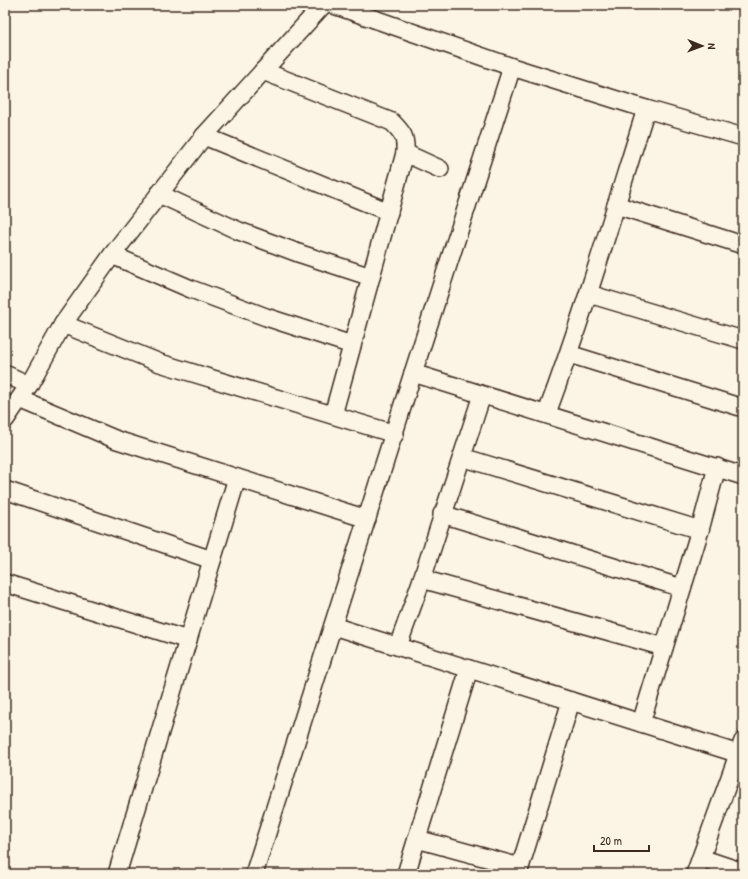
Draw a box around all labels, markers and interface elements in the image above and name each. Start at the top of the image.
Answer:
north arrow [682,26,722,66]
text: N [705,43,719,49]
scale bar [594,827,649,853]
text: 20 m [600,832,622,849]

